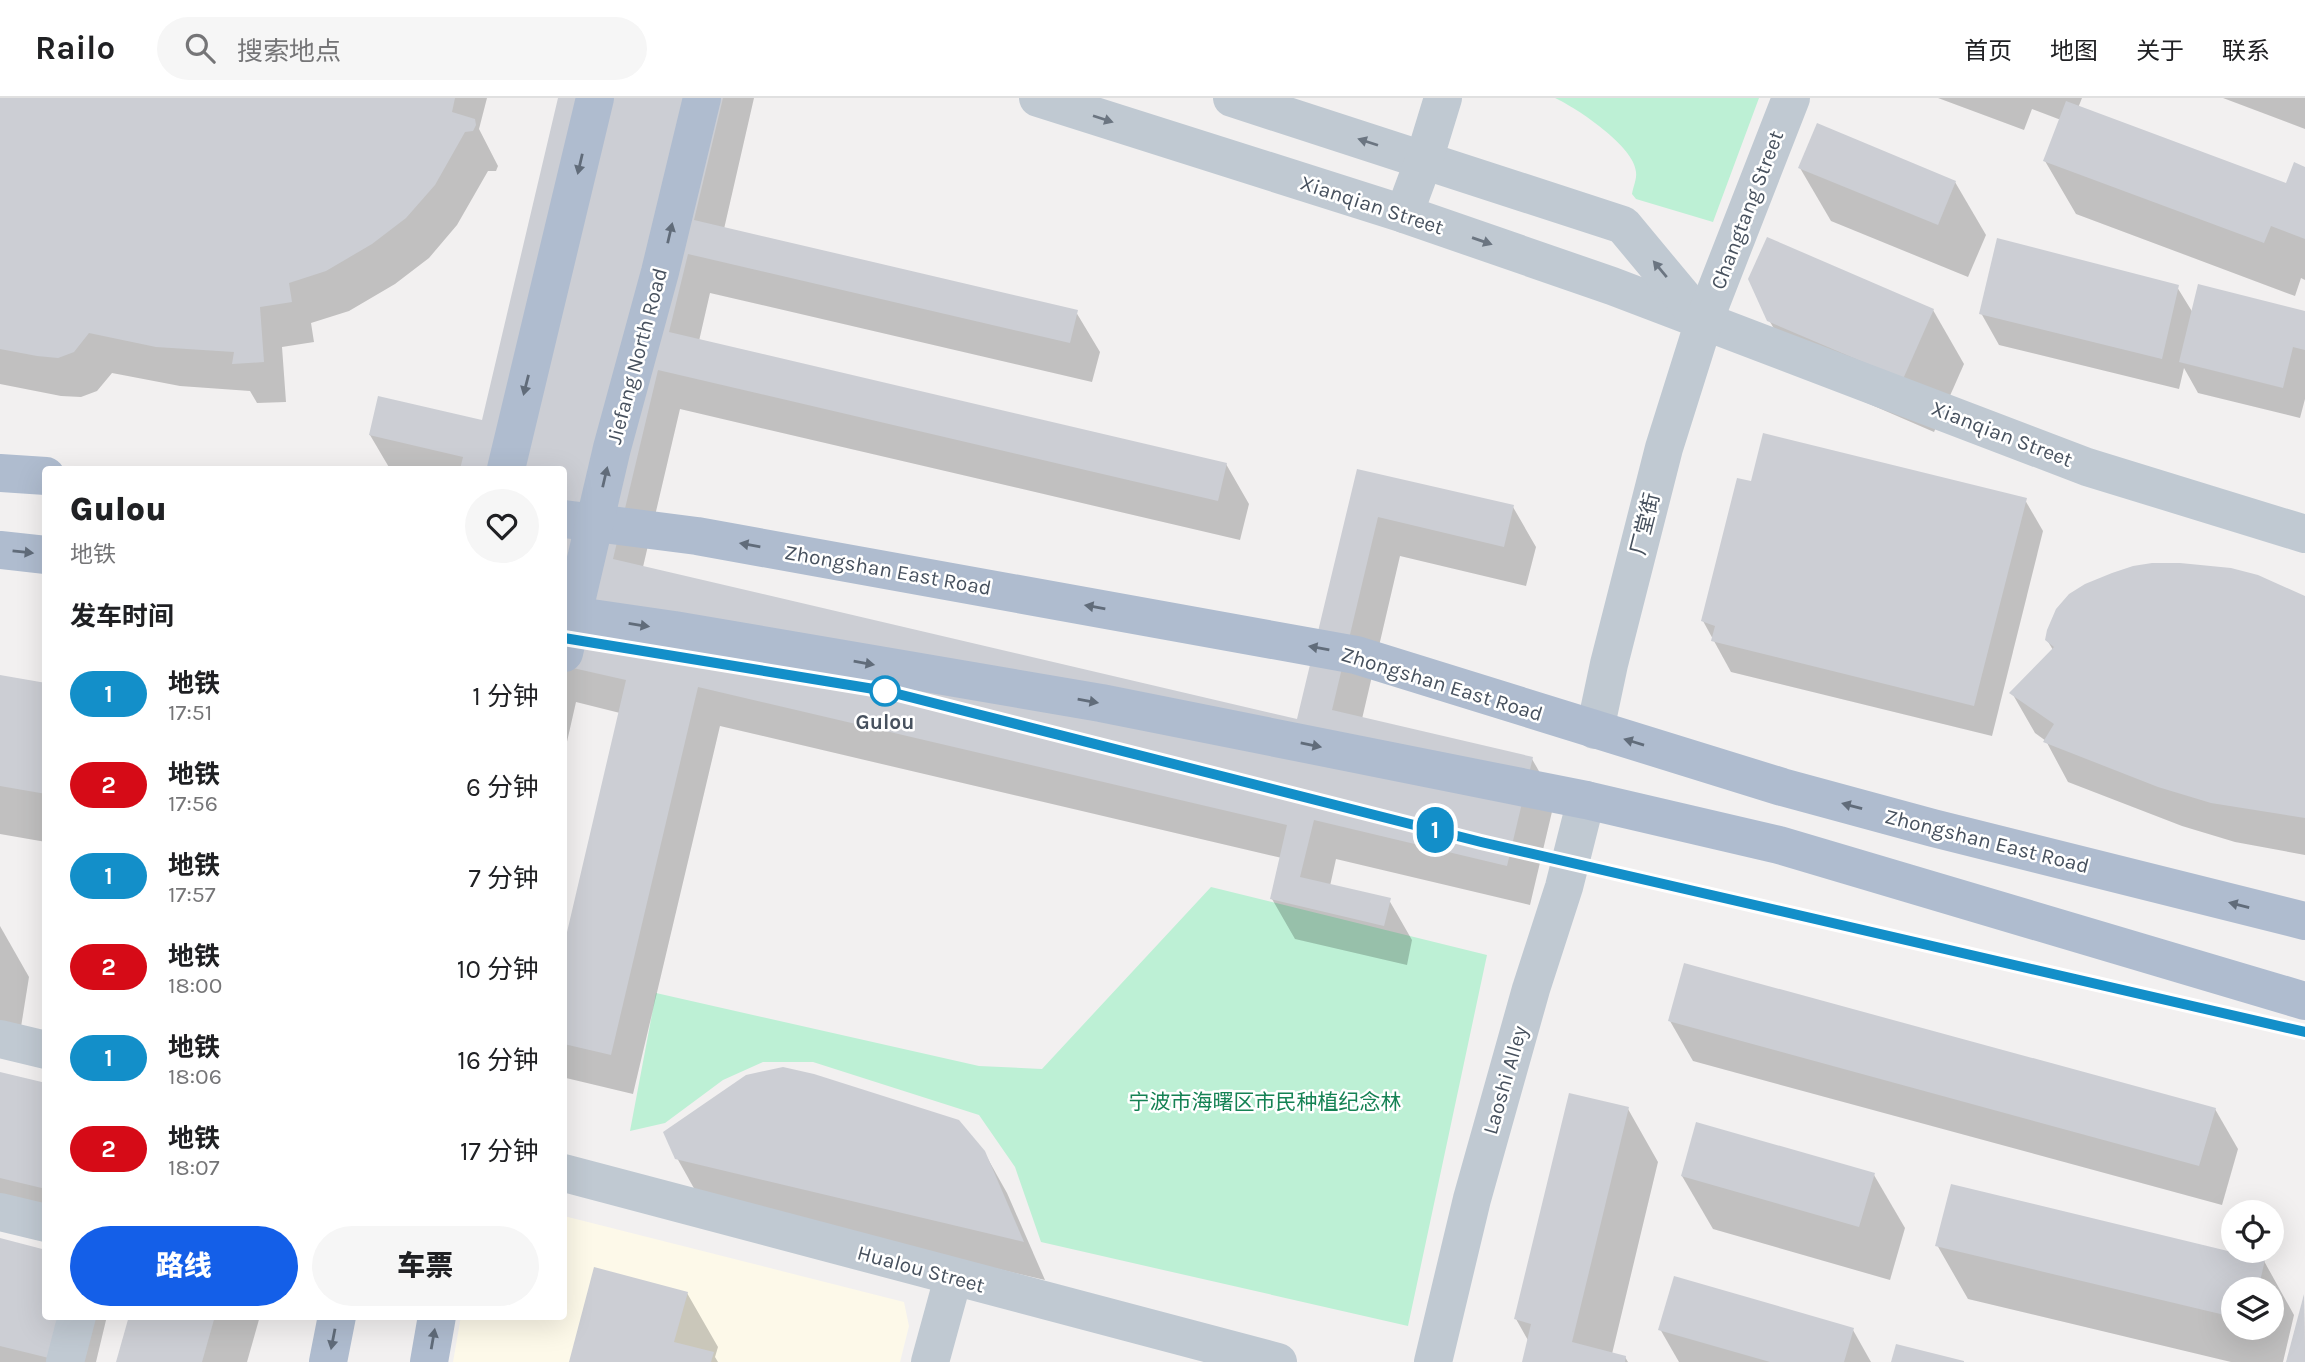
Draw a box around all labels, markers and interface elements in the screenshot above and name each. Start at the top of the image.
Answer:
search box [157,17,647,80]
text: Railo [35,29,115,67]
icon: search [181,29,219,67]
text: 搜索地点 [237,36,341,67]
text: 首页 [1964,37,2012,65]
text: 地图 [2050,37,2098,65]
text: 关于 [2136,37,2184,65]
text: 联系 [2222,37,2270,65]
one-way arrow [1092,114,1113,124]
street label: Changtang Street [1706,127,1788,293]
one-way arrow [1357,136,1378,147]
one-way arrow [574,154,585,176]
street label: Xianqian Street [1297,171,1447,240]
one-way arrow [664,222,675,244]
one-way arrow [1472,236,1493,247]
one-way arrow [1653,260,1668,277]
street label: Jiefang North Road [602,265,672,447]
one-way arrow [520,375,531,397]
street label: Xianqian Street [1928,396,2076,472]
one-way arrow [600,466,611,488]
button: heart [465,489,539,563]
text: Gulou [70,490,167,528]
street label: 厂堂街 [1626,491,1664,557]
one-way arrow [739,539,761,550]
street label: Zhongshan East Road [783,540,993,600]
text: 地铁 [70,541,116,568]
one-way arrow [12,547,34,558]
text: 发车时间 [70,601,174,632]
one-way arrow [1084,601,1106,612]
one-way arrow [628,620,650,631]
one-way arrow [1308,642,1330,653]
street label: Zhongshan East Road [1338,642,1546,726]
one-way arrow [853,658,875,669]
text: 地铁 [168,668,220,699]
marker: Gulou [870,676,900,706]
text: 1 [104,680,113,708]
text: 1 分钟 [472,681,539,712]
one-way arrow [1077,696,1099,707]
text: 17:51 [168,699,212,726]
place label: Gulou [856,710,914,734]
one-way arrow [1623,737,1644,747]
one-way arrow [1300,740,1322,751]
text: 地铁 [168,759,220,790]
text: 2 [101,771,116,799]
text: 6 分钟 [466,772,539,803]
text: 17:56 [168,790,218,817]
one-way arrow [1841,801,1862,811]
street label: Zhongshan East Road [1882,804,2092,878]
line badge: 1 [1412,807,1458,853]
text: 1 [1431,816,1439,844]
text: 地铁 [168,850,220,881]
text: 1 [104,862,113,890]
text: 7 分钟 [469,863,539,894]
text: 17:57 [168,881,215,908]
one-way arrow [2228,899,2250,910]
text: 地铁 [168,941,220,972]
text: 2 [101,953,116,981]
text: 10 分钟 [457,954,539,985]
text: 18:00 [168,972,222,999]
street label: Laoshi Alley [1478,1023,1532,1137]
text: 地铁 [168,1032,220,1063]
text: 1 [104,1044,113,1072]
text: 16 分钟 [457,1045,539,1076]
text: 18:06 [168,1063,222,1090]
park label: 宁波市海曙区市民种植纪念林 [1129,1090,1402,1114]
text: 地铁 [168,1123,220,1154]
text: 2 [101,1135,116,1163]
text: 17 分钟 [460,1136,539,1167]
text: 18:07 [168,1154,220,1181]
map controls [2221,1200,2284,1340]
button: locate [2221,1200,2284,1263]
button: 路线 [70,1226,298,1306]
button: 车票 [312,1226,539,1306]
street label: Hualou Street [855,1240,987,1298]
button: layers [2221,1277,2284,1340]
one-way arrow [327,1328,338,1350]
one-way arrow [428,1328,439,1350]

